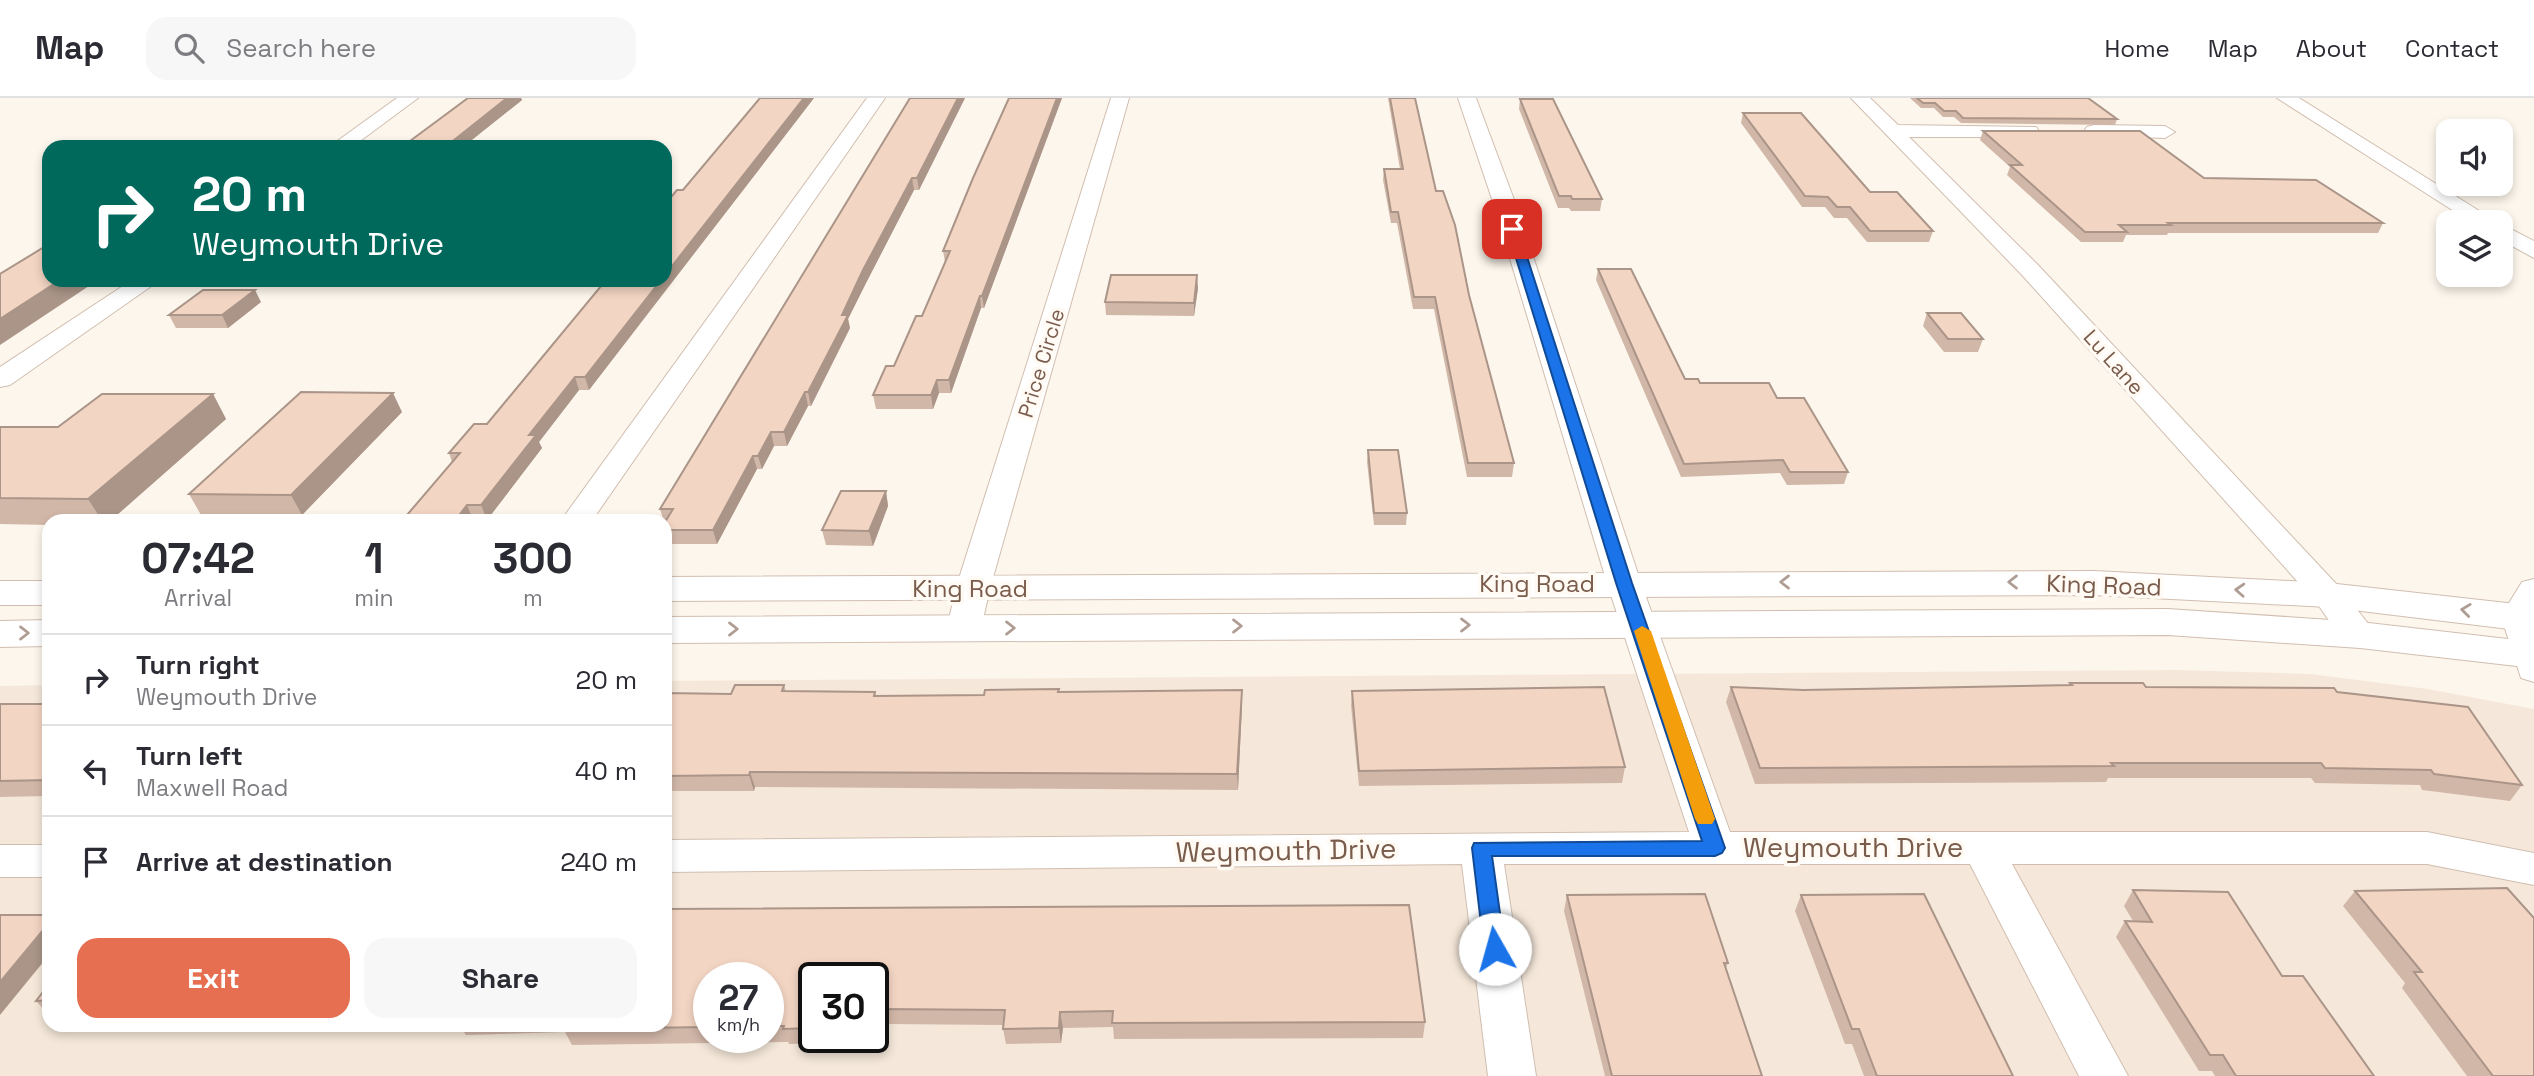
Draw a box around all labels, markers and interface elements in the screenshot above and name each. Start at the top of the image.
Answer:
search box [146,17,636,80]
text: Map [35,27,104,69]
icon: search [170,29,208,67]
text: Search here [226,31,376,65]
text: Home [2104,33,2170,64]
text: Map [2208,33,2258,64]
text: About [2296,33,2367,64]
text: Contact [2405,33,2499,64]
map controls [2436,119,2513,287]
button: sound [2436,119,2513,196]
text: 20 m [192,163,307,225]
icon: right [77,168,168,259]
pin [1482,199,1542,259]
icon: arrive [1493,210,1531,248]
button: layers [2436,210,2513,287]
text: Weymouth Drive [192,224,444,264]
street label: Price Circle [1012,305,1070,421]
street label: Lu Lane [2078,324,2150,400]
text: 07:42 [141,532,255,585]
text: 1 [364,532,383,585]
text: 300 [493,532,573,585]
street label: King Road [2046,567,2162,603]
street label: King Road [1479,568,1595,599]
street label: King Road [912,573,1028,604]
one-way arrow [1779,574,1790,590]
one-way arrow [2007,574,2017,590]
text: Arrival [164,583,232,613]
text: min [354,583,394,613]
text: m [523,583,543,613]
one-way arrow [2234,583,2245,598]
one-way arrow [2461,602,2472,617]
one-way arrow [1460,617,1470,633]
one-way arrow [1232,618,1243,634]
one-way arrow [1005,620,1015,636]
one-way arrow [728,622,739,637]
one-way arrow [19,626,30,641]
text: Turn right [136,648,260,682]
icon: right [77,661,115,699]
text: 20 m [576,663,637,697]
text: Weymouth Drive [136,682,317,712]
text: Turn left [136,739,243,773]
icon: left [77,752,115,790]
text: 40 m [575,754,637,788]
text: Maxwell Road [136,773,288,803]
street label: Weymouth Drive [1743,829,1963,865]
street label: Weymouth Drive [1175,830,1397,870]
icon: arrive [77,843,115,881]
text: Arrive at destination [136,845,393,879]
text: 240 m [560,845,637,879]
position arrow [1458,912,1532,986]
button: Exit [77,938,350,1018]
button: Share [364,938,637,1018]
speed limit sign: 30 [798,962,889,1053]
text: 27 [719,976,758,1020]
text: km/h [717,1013,760,1036]

